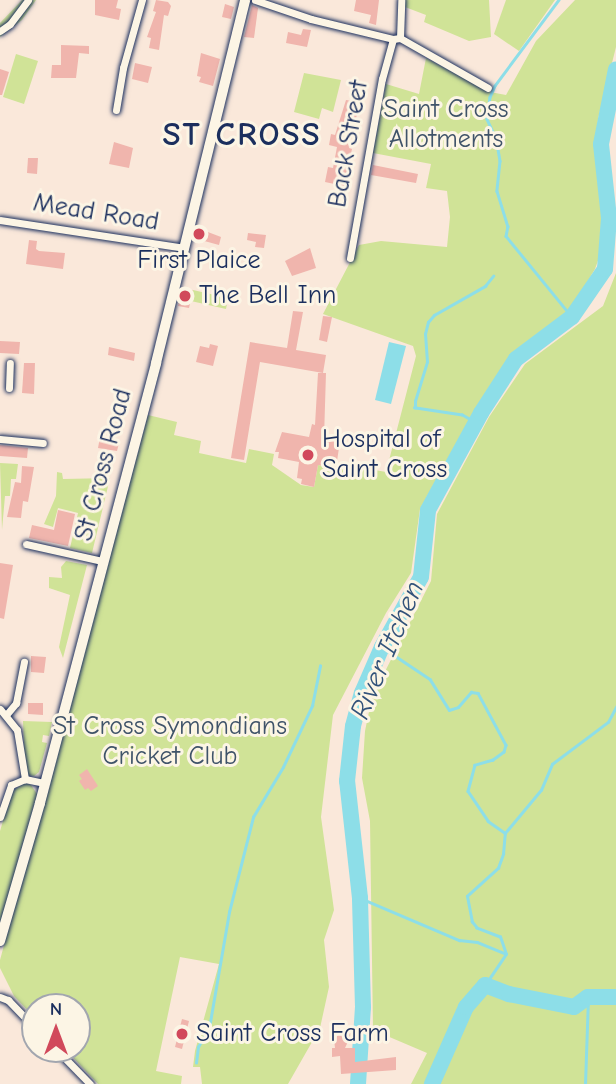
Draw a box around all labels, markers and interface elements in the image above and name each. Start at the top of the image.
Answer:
street label: Back Street [322,78,376,210]
park label: Saint Cross Allotments [383,94,509,156]
district label: ST CROSS [163,115,321,155]
street label: Mead Road [31,188,161,238]
marker: First Plaice [191,226,207,242]
place label: First Plaice [137,245,261,277]
place label: The Bell Inn [199,280,336,312]
marker: The Bell Inn [177,288,193,304]
street label: St Cross Road [69,385,139,545]
place label: Hospital of Saint Cross [322,424,447,486]
marker: Hospital of Saint Cross [300,447,316,463]
water label: River Itchen [343,576,431,724]
park label: St Cross Symondians Cricket Club [53,711,287,772]
north arrow [21,993,91,1063]
text: N [50,998,62,1020]
place label: Saint Cross Farm [196,1018,389,1050]
marker: Saint Cross Farm [174,1026,190,1042]

